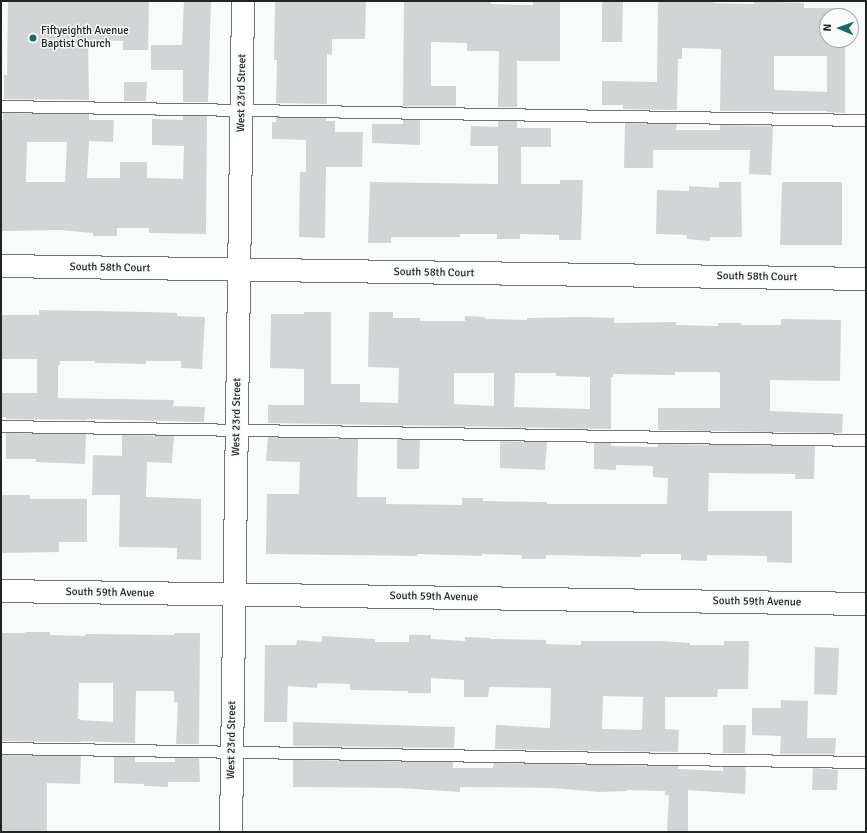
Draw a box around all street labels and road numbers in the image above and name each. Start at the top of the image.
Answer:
street label: West 23rd Street [235,54,249,132]
street label: South 58th Court [70,261,150,275]
street label: South 58th Court [394,266,474,280]
street label: South 58th Court [717,270,797,284]
street label: West 23rd Street [230,378,244,456]
street label: South 59th Avenue [66,586,154,600]
street label: South 59th Avenue [390,590,478,604]
street label: South 59th Avenue [713,595,801,609]
street label: West 23rd Street [225,701,239,779]

